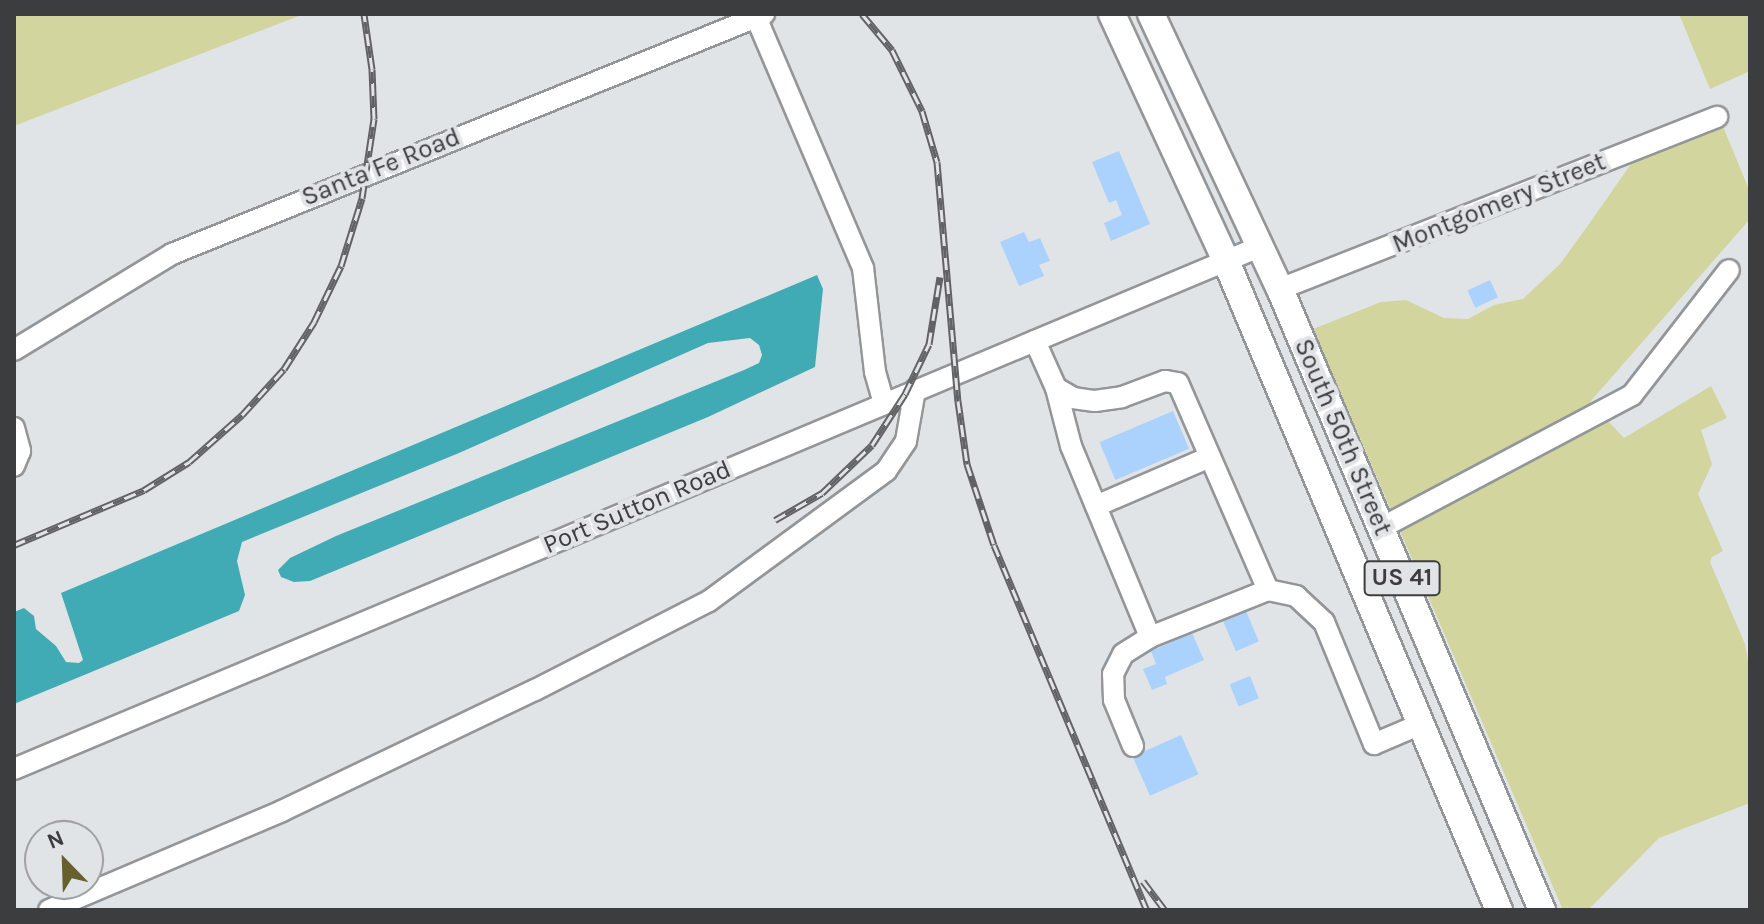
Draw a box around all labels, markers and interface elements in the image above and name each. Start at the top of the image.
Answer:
street label: Santa Fe Road [297,121,465,213]
street label: Montgomery Street [1388,146,1610,260]
street label: South 50th Street [1288,334,1398,540]
street label: Port Sutton Road [538,453,736,561]
road number: US 41 [1362,558,1442,598]
north arrow [24,820,104,900]
text: N [43,825,68,855]

